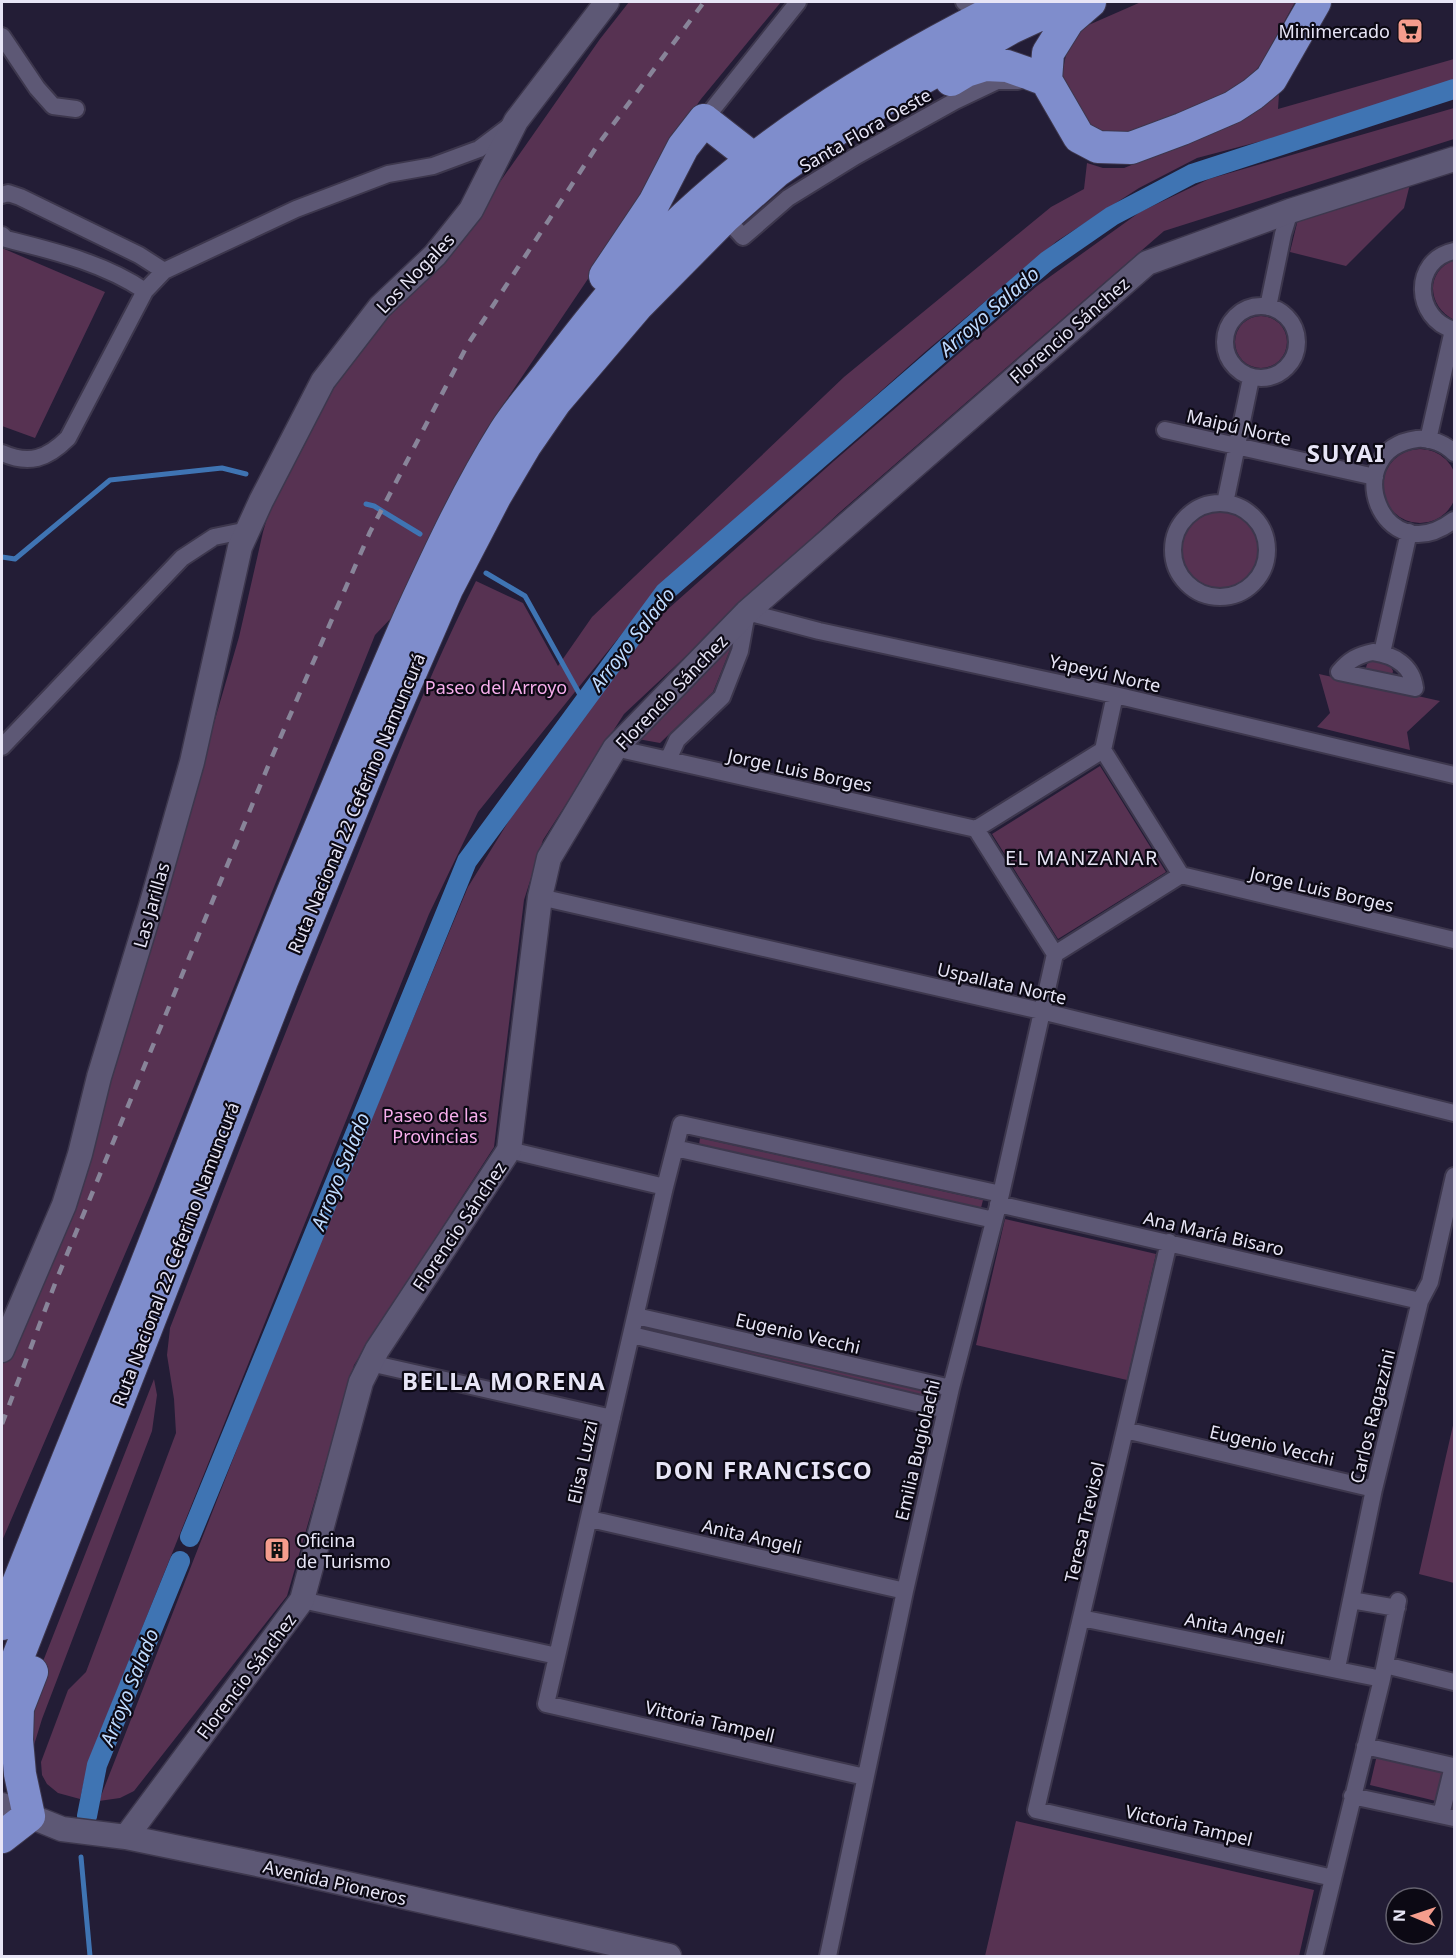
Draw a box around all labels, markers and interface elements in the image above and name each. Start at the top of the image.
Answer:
supermarket icon: Minimercado [1395,16,1425,46]
place label: Minimercado [1279,19,1390,43]
street label: Santa Flora Oeste [795,82,935,178]
street label: Los Nogales [371,228,459,318]
water label: Arroyo Salado [932,260,1045,363]
street label: Florencio Sánchez [1004,271,1134,389]
street label: Maipú Norte [1184,403,1294,451]
district label: SUYAI [1307,436,1385,469]
water label: Arroyo Salado [582,582,681,698]
street label: Florencio Sánchez [610,629,732,755]
street label: Yapeyú Norte [1047,648,1163,698]
street label: Ruta Nacional 22 Ceferino Namuncurá [282,649,430,957]
park label: Paseo del Arroyo [425,675,567,699]
street label: Jorge Luis Borges [724,743,874,797]
district label: EL MANZANAR [1005,844,1159,871]
street label: Las Jarillas [127,859,175,951]
street label: Jorge Luis Borges [1246,860,1396,917]
street label: Uspallata Norte [935,956,1069,1010]
street label: Ruta Nacional 22 Ceferino Namuncurá [106,1099,244,1409]
park label: Paseo de las Provincias [383,1103,487,1148]
water label: Arroyo Salado [303,1108,376,1236]
street label: Florencio Sánchez [407,1157,511,1295]
street label: Ana María Bisaro [1141,1205,1287,1261]
street label: Eugenio Vecchi [733,1307,863,1359]
street label: Carlos Ragazzini [1344,1346,1400,1486]
district label: BELLA MORENA [402,1364,606,1397]
street label: Emilia Bugiolachi [889,1377,945,1523]
street label: Elisa Luzzi [561,1418,603,1506]
street label: Eugenio Vecchi [1207,1419,1337,1471]
district label: DON FRANCISCO [655,1453,873,1486]
street label: Teresa Trevisol [1058,1459,1110,1585]
street label: Anita Angeli [700,1513,804,1559]
place label: Oficina de Turismo [296,1528,391,1573]
building icon: Oficina de Turismo [262,1535,292,1565]
street label: Anita Angeli [1183,1607,1287,1649]
street label: Florencio Sánchez [191,1608,301,1744]
water label: Arroyo Salado [92,1624,165,1752]
street label: Vittoria Tampell [643,1694,777,1748]
street label: Victoria Tampel [1123,1799,1255,1851]
street label: Avenida Pioneros [261,1854,409,1910]
north arrow [1384,1886,1444,1946]
text: N [1388,1909,1410,1922]

